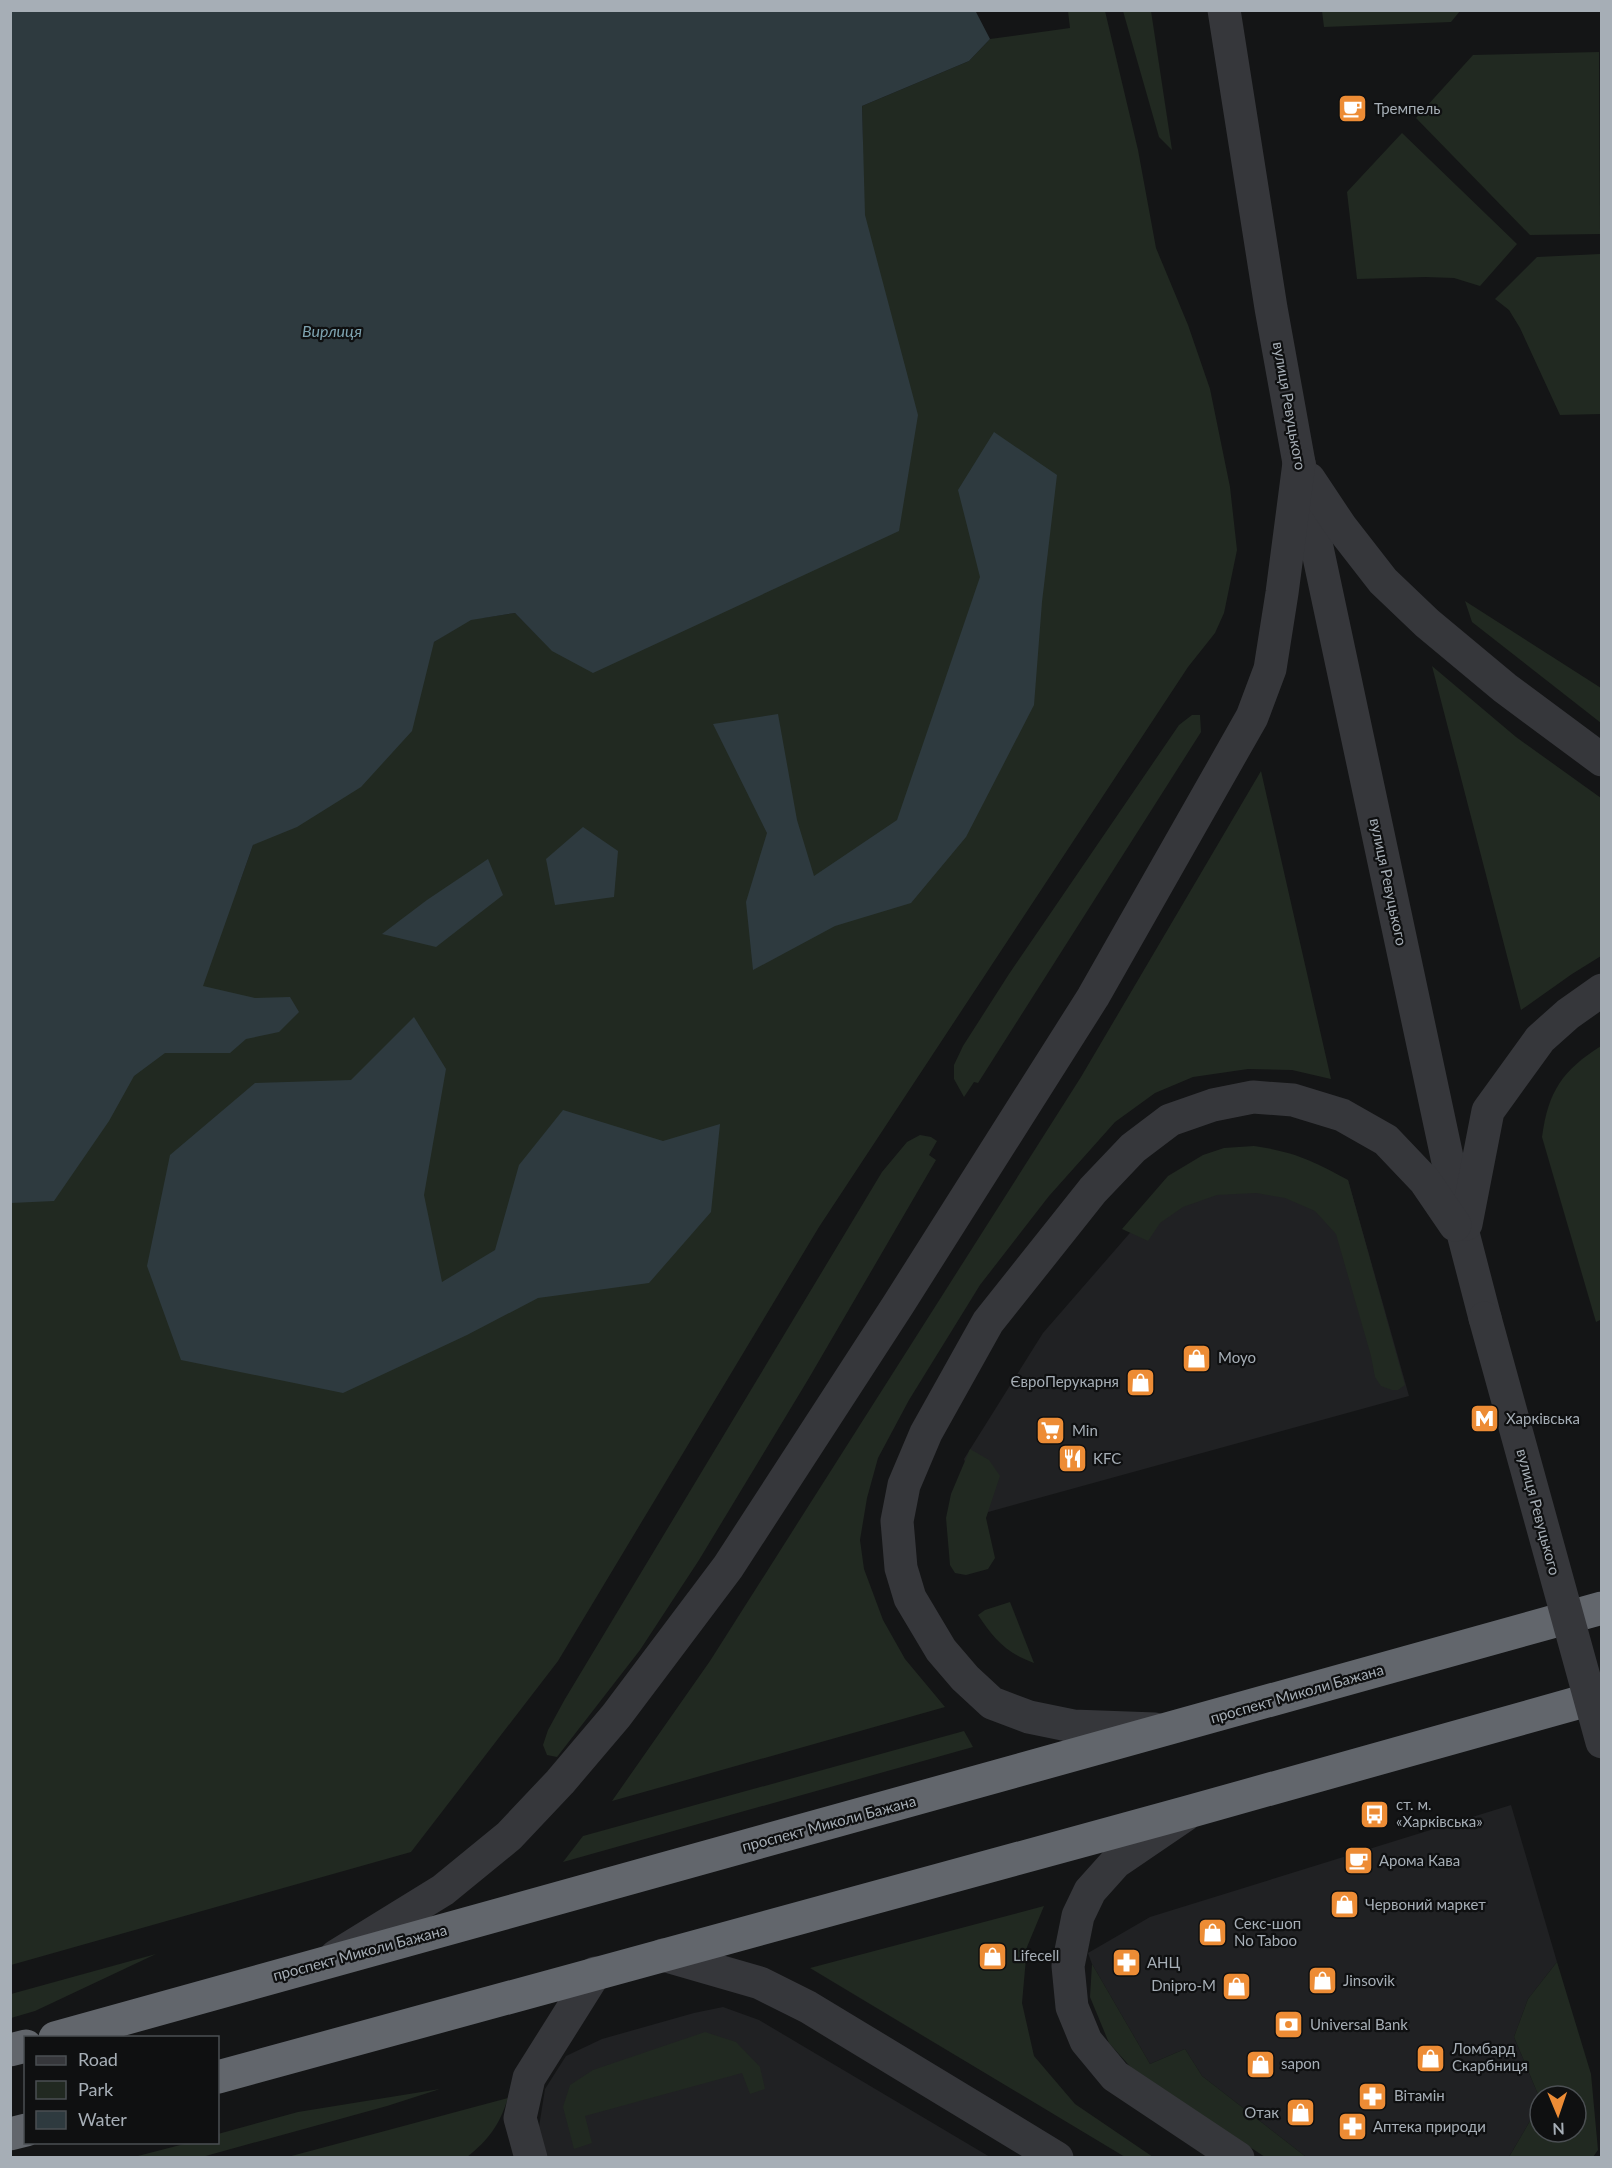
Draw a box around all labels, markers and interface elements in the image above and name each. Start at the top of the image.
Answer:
cafe icon: Тремпель [1337,93,1369,125]
place label: Тремпель [1374,99,1440,117]
water label: Вирлиця [302,321,362,340]
street label: вулиця Ревуцького [1270,340,1310,471]
street label: вулиця Ревуцького [1367,816,1411,947]
shop icon: Moyo [1181,1342,1213,1374]
place label: Moyo [1218,1348,1256,1366]
shop icon: ЄвроПерукарня [1124,1366,1156,1398]
place label: ЄвроПерукарня [1011,1372,1119,1390]
metro station icon: Харківська [1469,1403,1501,1435]
place label: Харківська [1506,1409,1580,1427]
supermarket icon: Min [1035,1415,1067,1447]
place label: Min [1072,1421,1098,1439]
restaurant icon: KFC [1056,1443,1088,1475]
street label: вулиця Ревуцького [1513,1447,1564,1577]
place label: KFC [1093,1449,1121,1467]
street label: проспект Миколи Бажана [1208,1660,1385,1726]
street label: проспект Миколи Бажана [740,1791,918,1855]
place label: ст. м. «Харківська» [1396,1795,1483,1830]
bus stop icon: ст. м. «Харківська» [1359,1798,1391,1830]
cafe icon: Арома Кава [1342,1845,1374,1877]
place label: Арома Кава [1379,1851,1460,1869]
shop icon: Червоний маркет [1328,1889,1360,1921]
place label: Червоний маркет [1365,1895,1486,1913]
place label: Секс-шоп No Taboo [1234,1914,1301,1949]
shop icon: Секс-шоп No Taboo [1197,1917,1229,1949]
street label: проспект Миколи Бажана [271,1920,449,1984]
shop icon: Lifecell [976,1940,1008,1972]
place label: Lifecell [1013,1946,1059,1964]
pharmacy icon: АНЦ [1110,1947,1142,1979]
place label: АНЦ [1147,1953,1181,1971]
shop icon: Jinsovik [1306,1965,1338,1997]
shop icon: Dnipro-M [1221,1970,1253,2002]
place label: Jinsovik [1343,1971,1395,1989]
place label: Dnipro-M [1151,1976,1216,1994]
bank icon: Universal Bank [1273,2009,1305,2041]
place label: Universal Bank [1310,2015,1408,2033]
legend [24,2036,219,2144]
place label: Ломбард Скарбниця [1451,2039,1528,2074]
shop icon: Ломбард Скарбниця [1415,2042,1447,2074]
text: Road [78,2048,118,2070]
shop icon: sapon [1244,2048,1276,2080]
place label: sapon [1281,2054,1320,2072]
text: Park [78,2078,114,2100]
pharmacy icon: Вітамін [1357,2080,1389,2112]
north arrow [1528,2084,1588,2144]
place label: Вітамін [1394,2086,1445,2104]
shop icon: Отак [1284,2097,1316,2129]
place label: Отак [1244,2103,1279,2121]
text: Water [78,2108,127,2130]
pharmacy icon: Аптека природи [1336,2111,1368,2143]
place label: Аптека природи [1373,2117,1486,2135]
text: N [1552,2120,1565,2139]

